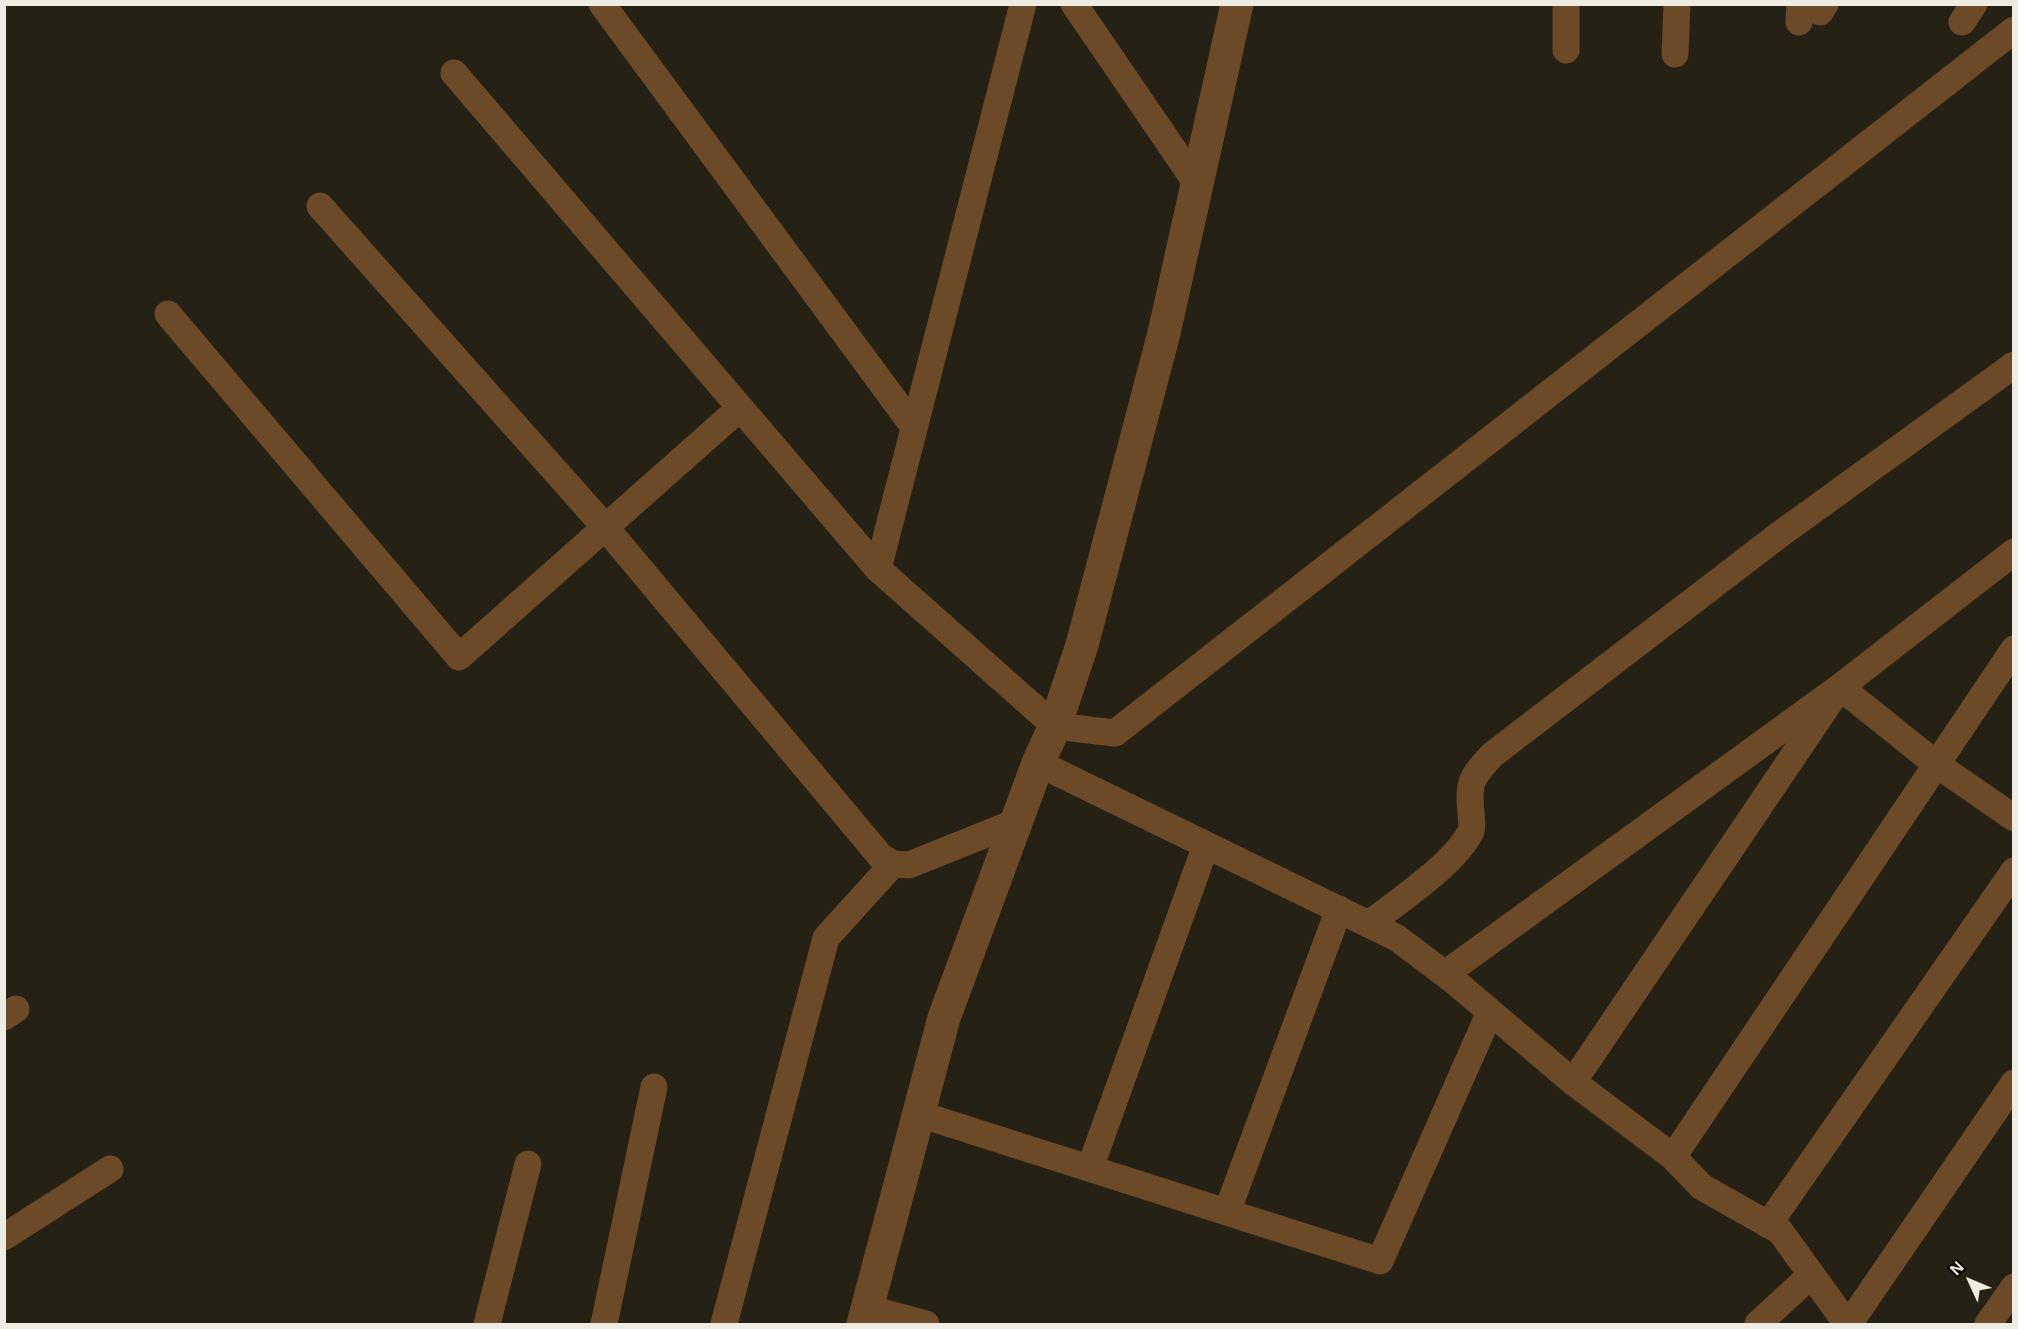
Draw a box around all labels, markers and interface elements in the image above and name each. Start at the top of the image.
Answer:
north arrow [1940,1251,2000,1311]
text: N [1947,1258,1967,1278]

